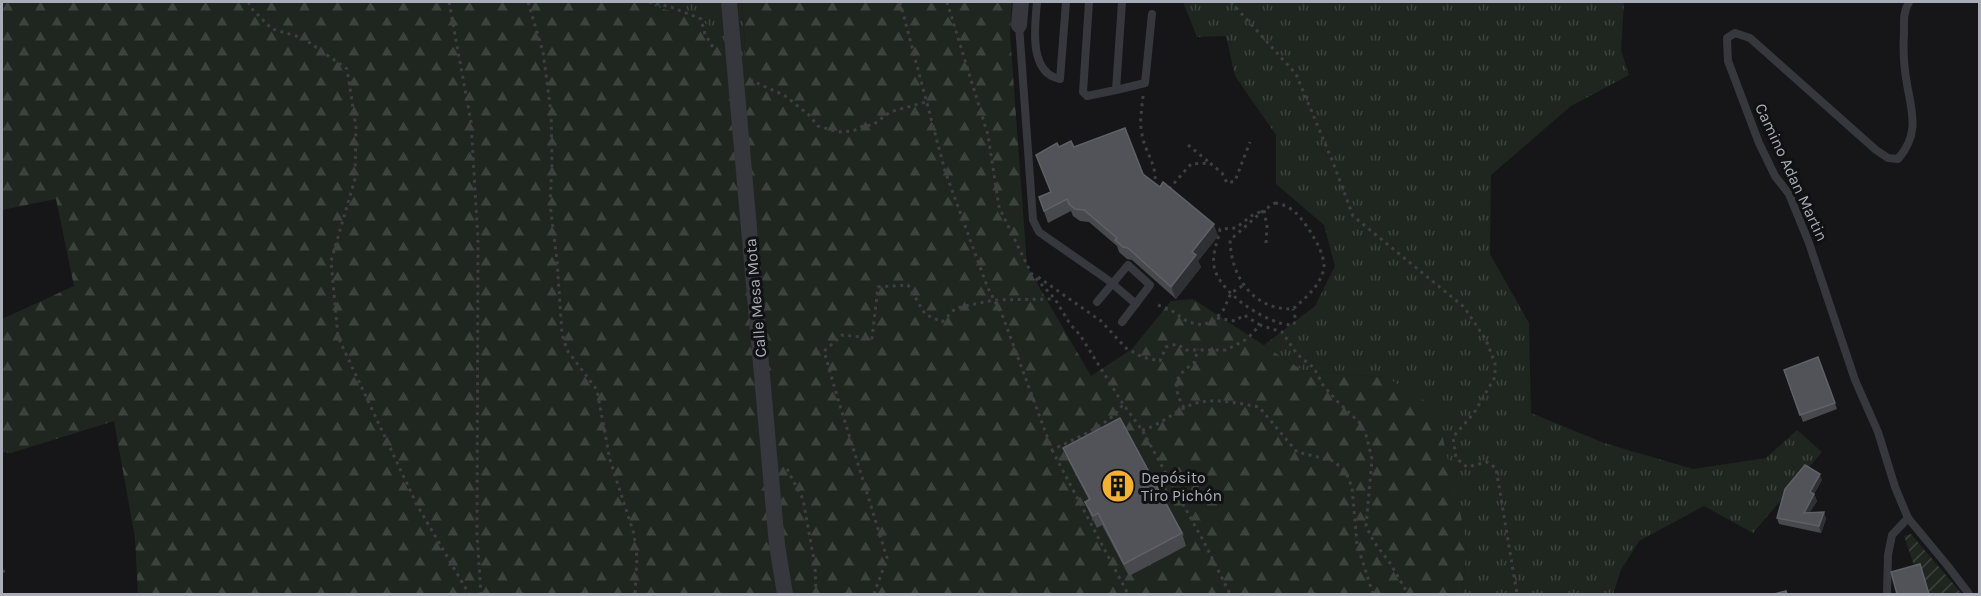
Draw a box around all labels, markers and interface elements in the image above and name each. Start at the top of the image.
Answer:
street label: Camino Adan Martin [1751,100,1832,244]
street label: Calle Mesa Mota [741,238,770,358]
building icon: Depósito Tiro Pichón [1100,468,1136,504]
place label: Depósito Tiro Pichón [1141,468,1222,505]

